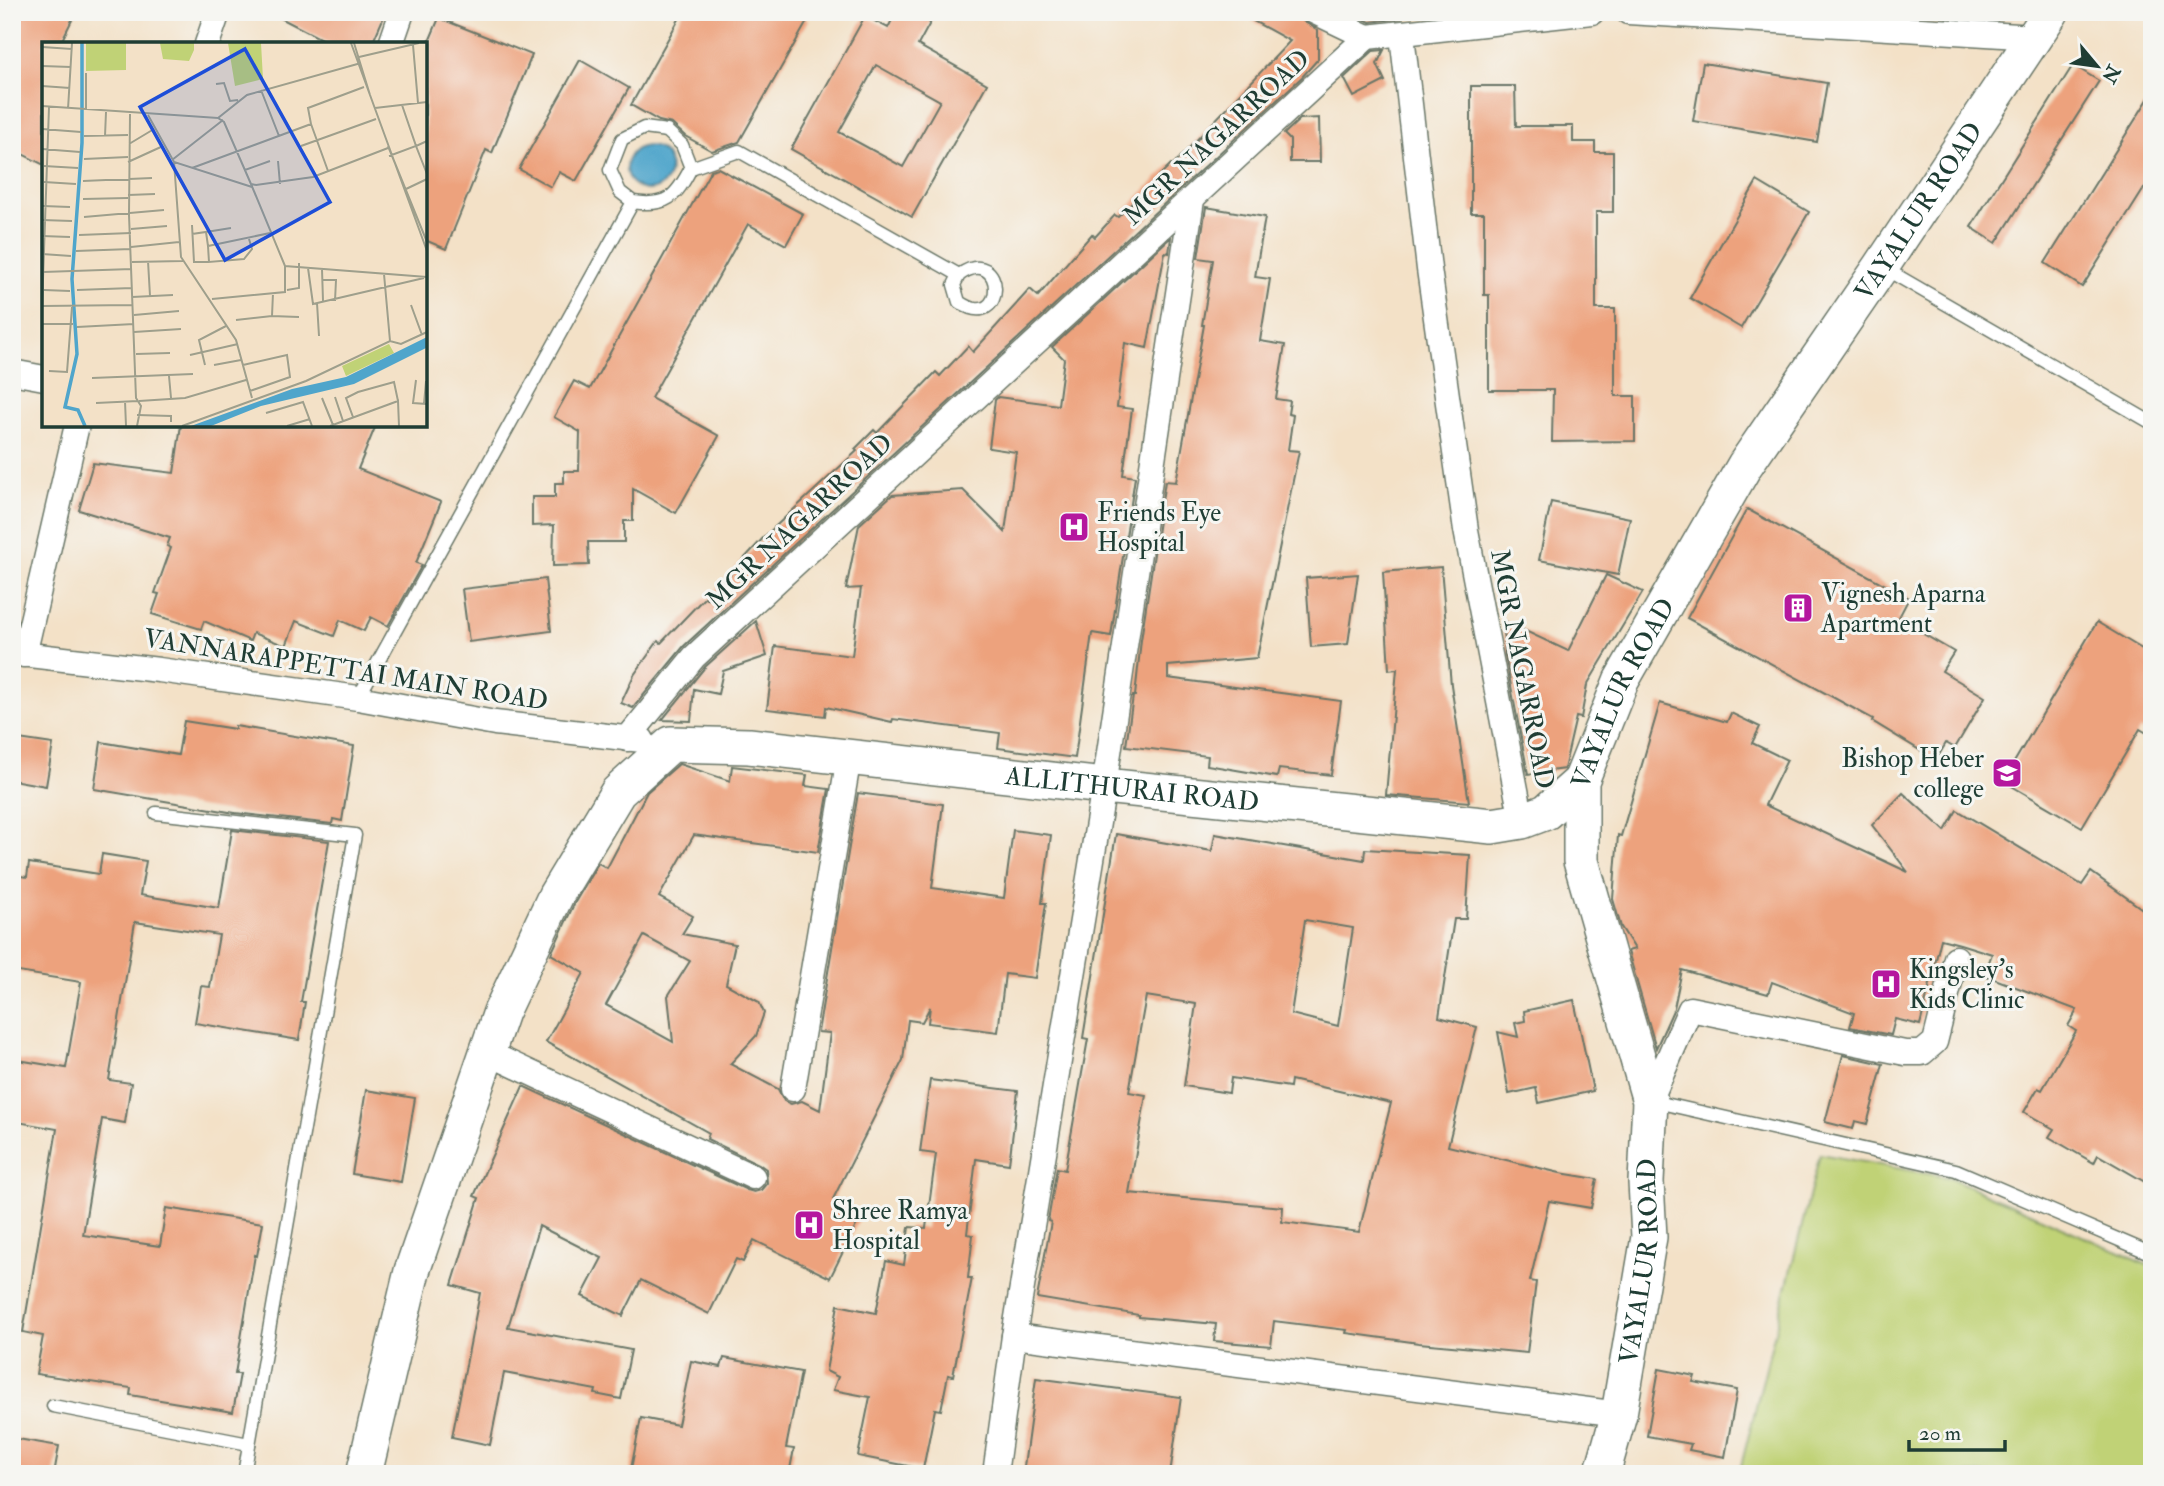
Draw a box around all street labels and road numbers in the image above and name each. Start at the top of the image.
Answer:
street label: MGR NAGARROAD [1117,43,1317,232]
street label: VAYALUR ROAD [1848,116,1990,307]
street label: MGR NAGARROAD [700,427,900,616]
street label: MGR NAGARROAD [1483,547,1561,792]
street label: VAYALUR ROAD [1565,593,1682,793]
street label: VANNARAPPETTAI MAIN ROAD [141,622,550,718]
street label: ALLITHURAI ROAD [1003,760,1260,819]
street label: VAYALUR ROAD [1613,1158,1666,1367]

